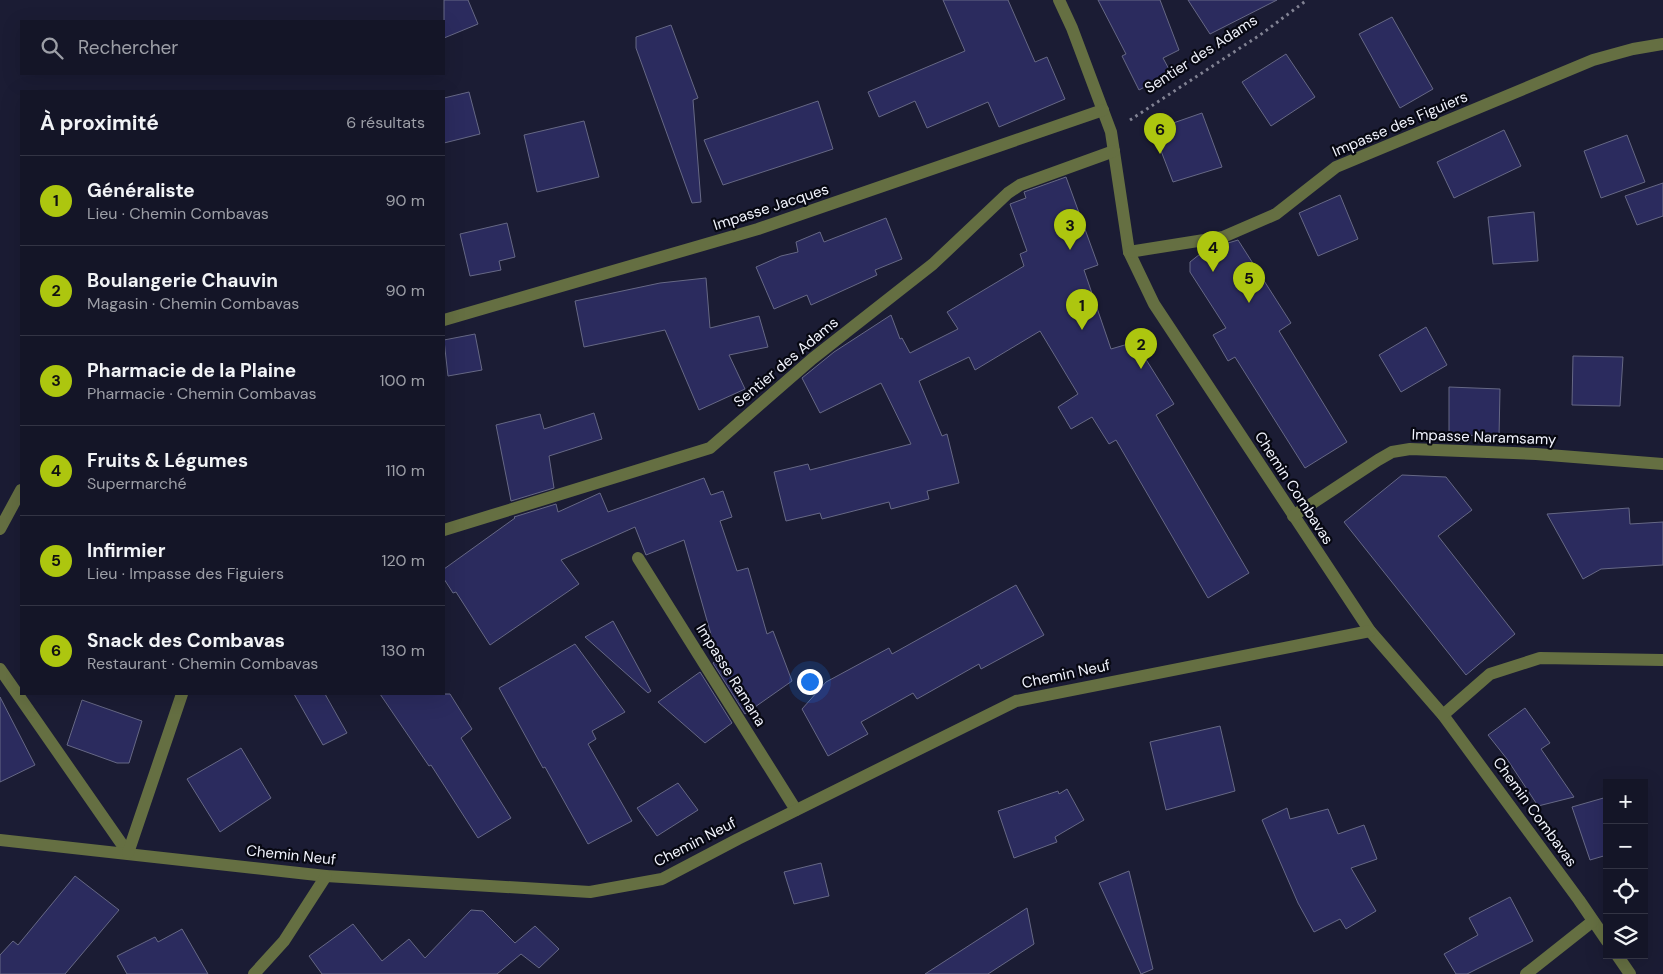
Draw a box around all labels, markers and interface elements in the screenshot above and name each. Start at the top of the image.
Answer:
street label: Sentier des Adams [1141,10,1261,98]
search box [20,20,445,75]
icon: search [38,34,66,62]
text: Rechercher [78,35,178,60]
street label: Impasse des Figuiers [1329,86,1471,162]
text: À proximité [40,109,159,137]
text: 6 résultats [346,112,425,133]
pin: 6 [1144,113,1176,154]
text: Généraliste [87,178,195,203]
street label: Impasse Jacques [711,179,831,235]
text: 1 [53,190,59,211]
text: 90 m [385,190,425,211]
text: Lieu · Chemin Combavas [87,203,269,224]
pin: 3 [1054,209,1086,250]
pin: 4 [1197,231,1229,272]
pin: 5 [1233,262,1265,303]
text: Boulangerie Chauvin [87,268,278,293]
text: 2 [51,280,61,301]
text: 90 m [385,280,425,301]
pin: 1 [1066,289,1098,330]
text: Magasin · Chemin Combavas [87,293,299,314]
street label: Sentier des Adams [729,312,843,412]
pin: 2 [1125,328,1157,369]
text: Pharmacie de la Plaine [87,358,296,383]
text: 3 [51,370,61,391]
text: 100 m [380,370,425,391]
text: Pharmacie · Chemin Combavas [87,383,317,404]
street label: Impasse Naramsamy [1411,424,1557,450]
street label: Chemin Combavas [1250,428,1338,548]
text: Fruits & Légumes [87,448,248,473]
text: 4 [51,460,61,481]
text: 110 m [386,460,425,481]
text: Supermarché [87,473,187,494]
text: Infirmier [87,538,166,563]
text: 5 [51,550,61,571]
text: 120 m [381,550,425,571]
text: Lieu · Impasse des Figuiers [87,563,284,584]
street label: Impasse Ramana [691,620,771,730]
text: Snack des Combavas [87,628,285,653]
text: 6 [51,640,61,661]
text: 130 m [381,640,425,661]
text: Restaurant · Chemin Combavas [87,653,318,674]
street label: Chemin Neuf [1020,655,1112,693]
your location [797,669,823,695]
street label: Chemin Combavas [1488,753,1582,871]
map controls [1603,779,1648,959]
button: + [1603,779,1648,824]
street label: Chemin Neuf [650,813,740,871]
button: − [1603,824,1648,869]
street label: Chemin Neuf [245,840,337,870]
button: locate [1603,869,1648,914]
button: layers [1603,914,1648,959]

